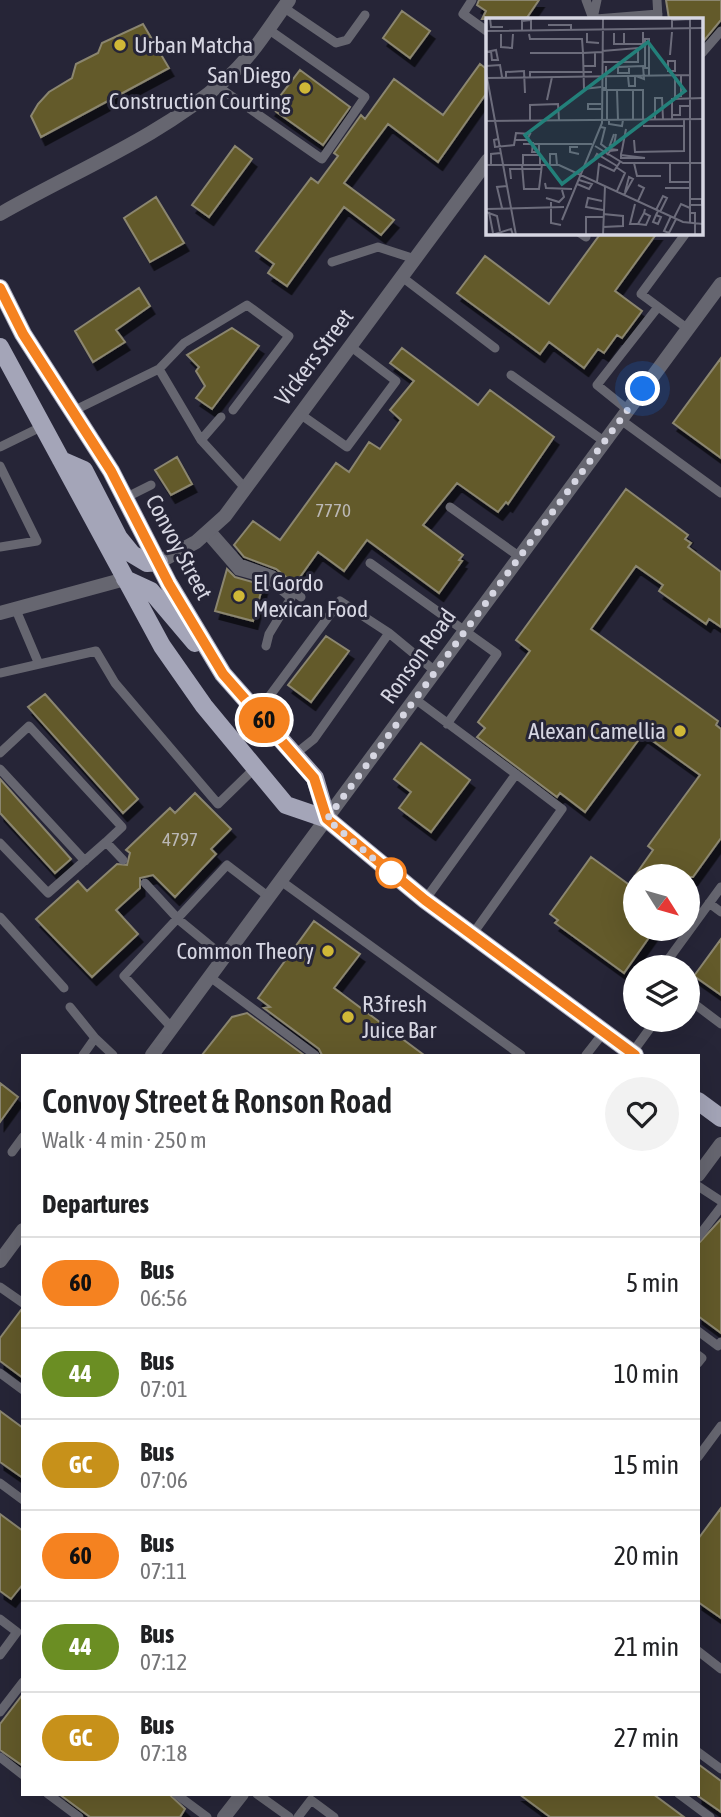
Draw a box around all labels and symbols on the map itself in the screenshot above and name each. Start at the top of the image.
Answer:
inset map [486,18,704,234]
place label: Urban Matcha [134,32,253,58]
marker: Urban Matcha [112,37,128,53]
place label: San Diego Construction Courting [109,62,291,114]
marker: San Diego Construction Courting [297,80,313,96]
street label: Vickers Street [269,304,359,410]
your location [625,371,660,406]
street label: Convoy Street [140,490,218,604]
house number: 7770 [315,499,351,521]
place label: El Gordo Mexican Food [253,570,368,622]
marker: El Gordo Mexican Food [231,588,247,604]
street label: Ronson Road [375,604,461,708]
line badge: 60 [232,697,296,743]
place label: Alexan Camellia [528,718,666,744]
marker: Alexan Camellia [672,723,688,739]
house number: 4797 [162,828,198,850]
unlabelled marker [376,858,406,888]
north arrow [623,864,700,942]
place label: Common Theory [176,938,314,964]
marker: Common Theory [320,943,336,959]
place label: R3fresh Juice Bar [362,991,437,1043]
marker: R3fresh Juice Bar [340,1009,356,1025]

